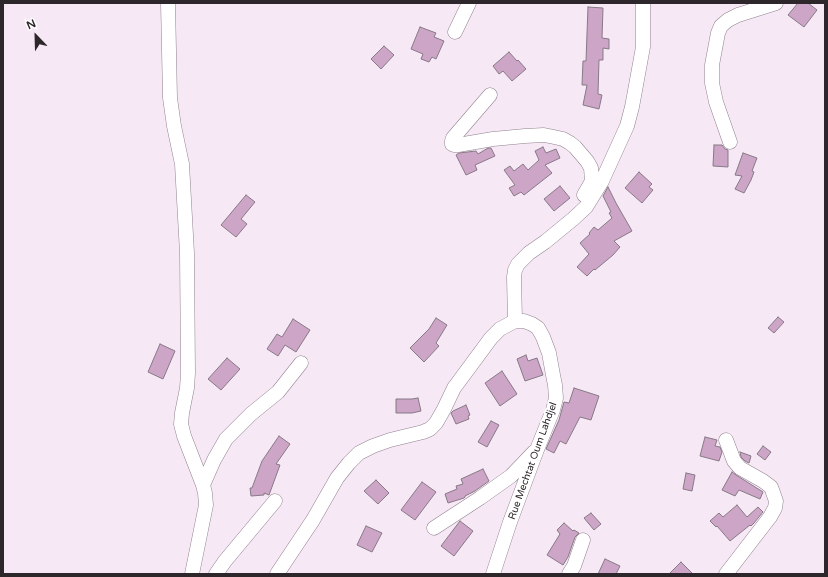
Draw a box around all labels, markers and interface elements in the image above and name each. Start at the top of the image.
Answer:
north arrow [16,16,56,56]
text: N [25,17,38,32]
street label: Rue Mechtat Oum Lahdjel [506,401,560,521]

